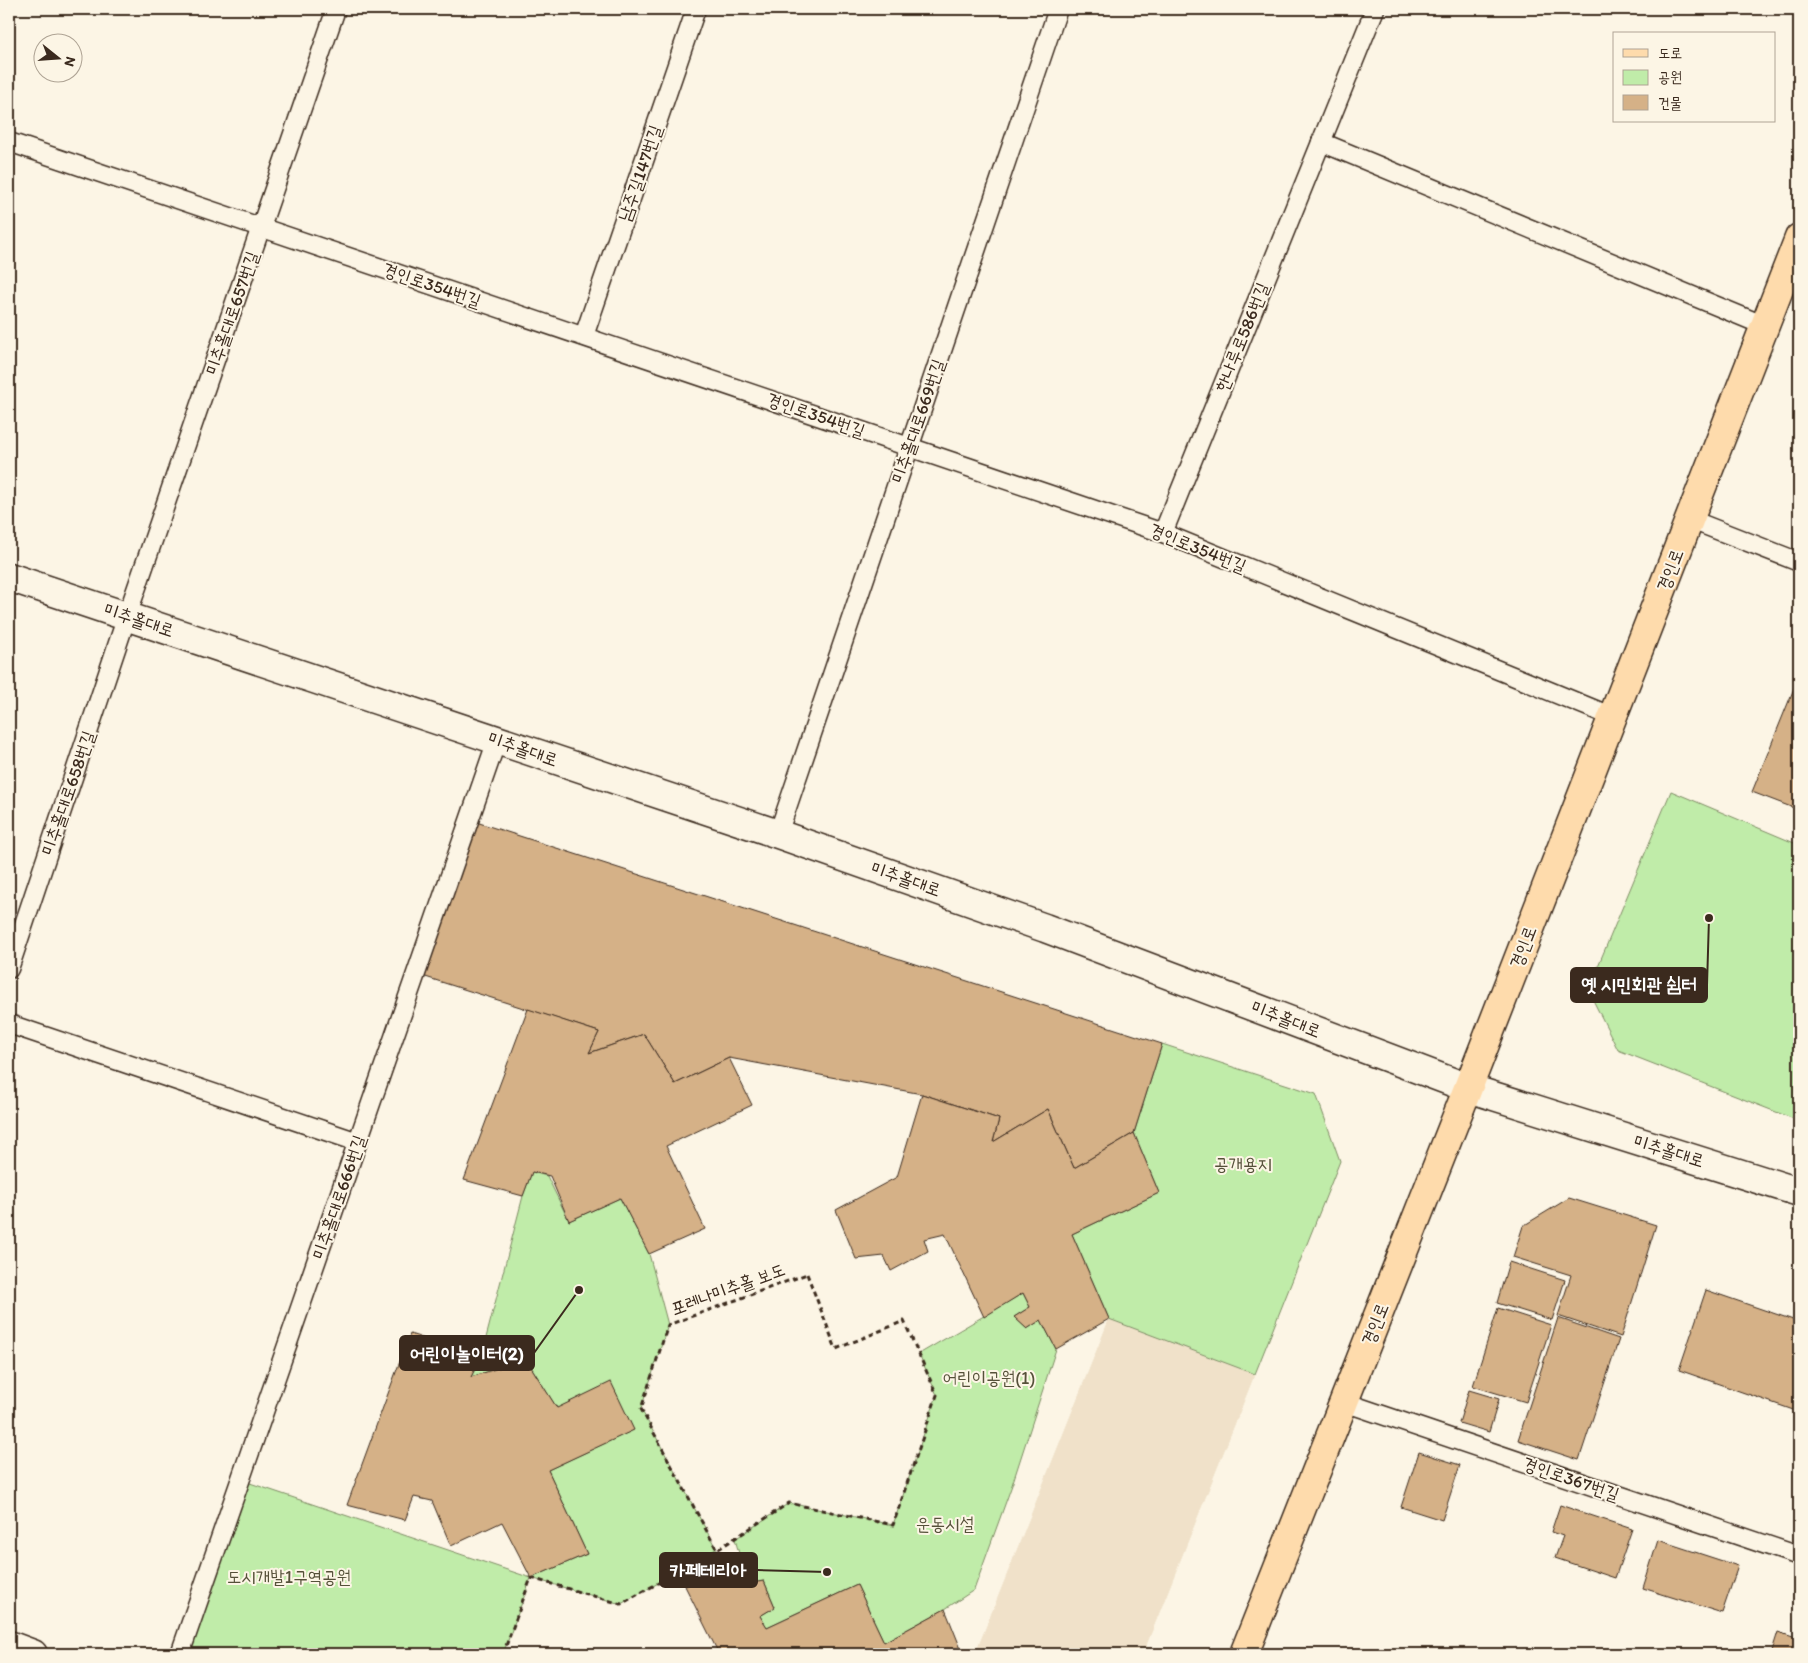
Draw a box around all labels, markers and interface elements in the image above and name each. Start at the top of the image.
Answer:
north arrow [32,32,82,82]
legend [1613,32,1776,122]
text: 도로 [1658,44,1682,62]
text: N [60,55,79,69]
text: 공원 [1658,68,1682,86]
text: 건물 [1658,94,1682,112]
street label: 남주길147번길 [613,121,667,224]
street label: 미추홀대로657번길 [201,248,264,378]
street label: 경인로354번길 [380,258,485,312]
street label: 한나루로586번길 [1210,279,1274,395]
street label: 미추홀대로669번길 [886,356,950,486]
street label: 경인로354번길 [764,388,869,442]
street label: 경인로354번길 [1146,519,1250,578]
street label: 경인로 [1652,546,1688,594]
street label: 미추홀대로 [101,598,177,642]
street label: 미추홀대로658번길 [36,727,100,858]
street label: 미추홀대로 [485,727,561,771]
street label: 미추홀대로 [868,857,944,901]
street label: 경인로 [1505,923,1541,971]
callout: 옛 시민회관 쉼터 [1571,968,1707,1002]
text: 옛 시민회관 쉼터 [1581,973,1697,996]
street label: 미추홀대로 [1248,996,1324,1042]
street label: 미추홀대로 [1631,1130,1707,1172]
street label: 미추홀대로666번길 [307,1131,371,1262]
park label: 공개용지 [1214,1153,1272,1175]
street label: 포레나미추홀 보도 [668,1258,788,1320]
street label: 경인로 [1357,1300,1393,1348]
callout: 어린이놀이터(2) [400,1336,534,1370]
text: 어린이놀이터(2) [410,1342,524,1365]
park label: 어린이공원(1) [943,1367,1035,1389]
street label: 경인로367번길 [1520,1452,1623,1506]
park label: 운동시설 [916,1513,974,1535]
callout: 카페테리아 [660,1553,757,1587]
text: 카페테리아 [670,1559,747,1582]
park label: 도시개발1구역공원 [227,1566,351,1588]

